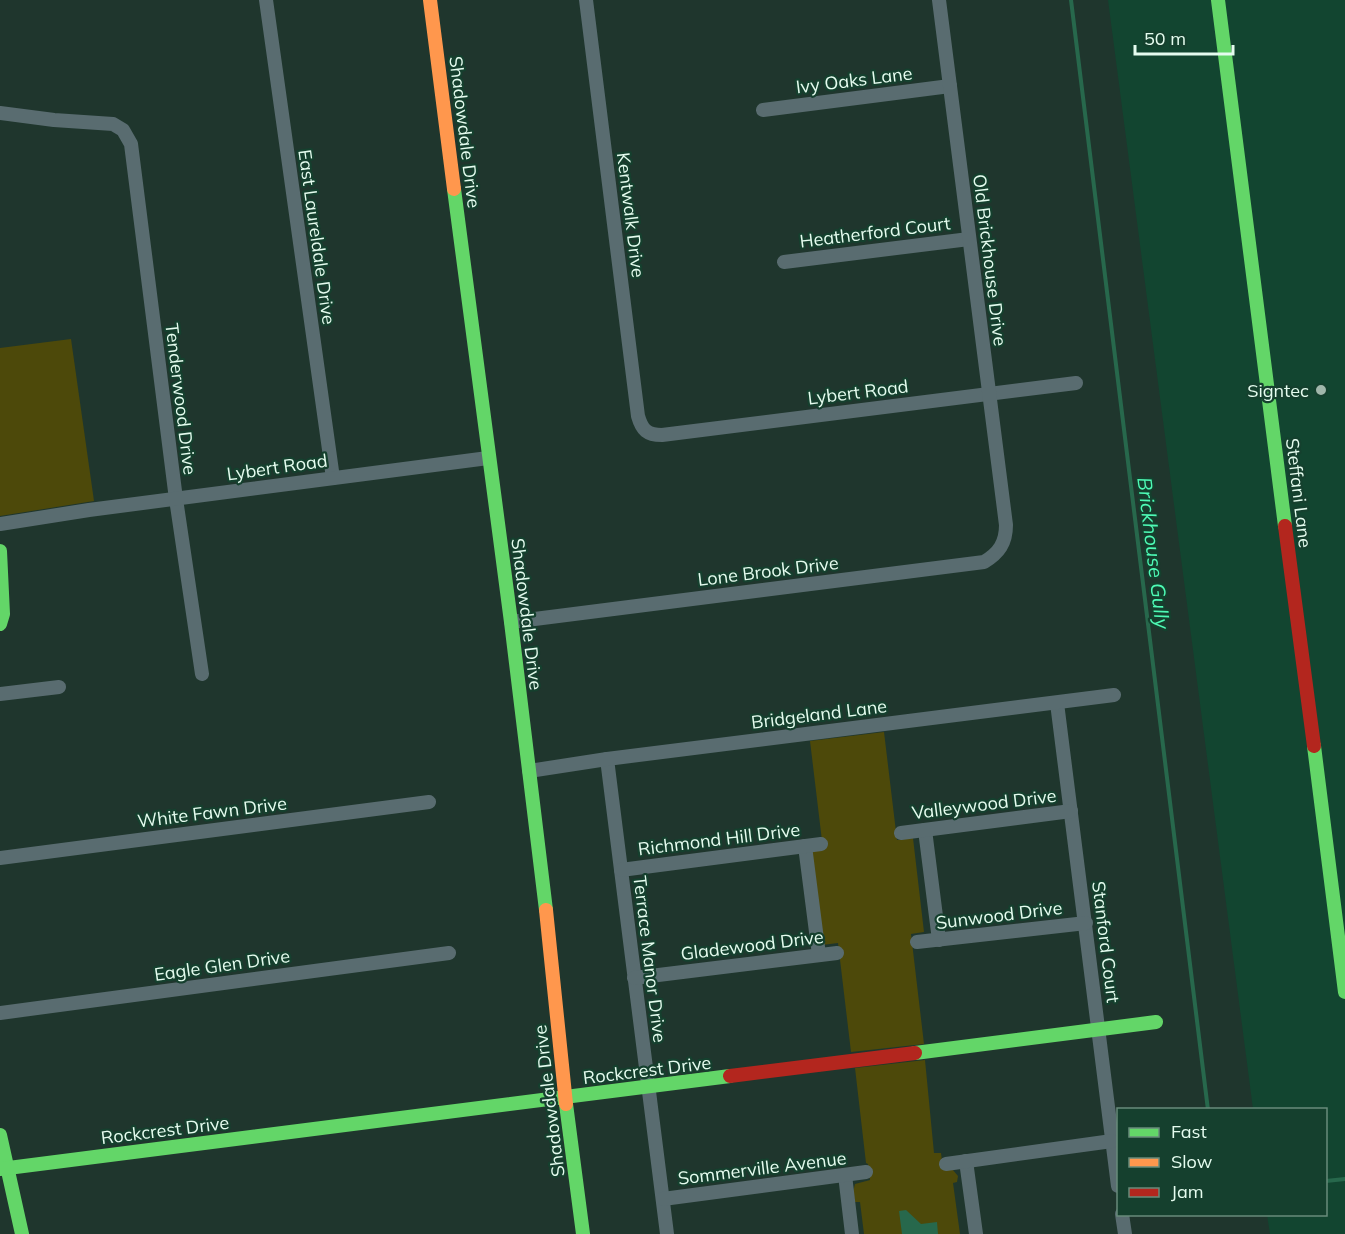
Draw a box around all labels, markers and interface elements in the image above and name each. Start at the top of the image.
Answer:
scale bar [1135,18,1232,56]
text: 50 m [1144,27,1186,50]
street label: Shadowdale Drive [444,55,486,209]
street label: Ivy Oaks Lane [794,61,914,99]
street label: East Laureldale Drive [293,148,341,326]
street label: Kentwalk Drive [612,151,650,279]
street label: Old Brickhouse Drive [968,173,1012,347]
street label: Heatherford Court [798,211,952,253]
street label: Tenderwood Drive [160,322,202,476]
street label: Lybert Road [806,374,910,410]
place label: Signtec [1247,379,1309,402]
marker: Signtec [1314,383,1328,397]
street label: Steffani Lane [1281,437,1317,549]
street label: Lybert Road [225,449,329,485]
water label: Brickhouse Gully [1132,476,1176,632]
street label: Shadowdale Drive [506,537,548,691]
street label: Lone Brook Drive [696,551,840,591]
street label: Bridgeland Lane [750,694,888,734]
street label: Valleywood Drive [910,784,1058,824]
street label: White Fawn Drive [136,791,288,833]
street label: Richmond Hill Drive [637,818,801,860]
street label: Terrace Manor Drive [628,874,672,1044]
street label: Stanford Court [1087,880,1125,1004]
street label: Sunwood Drive [935,896,1063,934]
street label: Gladewood Drive [679,925,825,965]
street label: Eagle Glen Drive [153,944,291,986]
street label: Shadowdale Drive [528,1024,570,1178]
street label: Rockcrest Drive [582,1051,712,1089]
legend [1117,1108,1327,1216]
street label: Rockcrest Drive [100,1111,230,1149]
text: Fast [1171,1120,1207,1143]
street label: Sommerville Avenue [676,1146,848,1190]
text: Slow [1171,1150,1213,1173]
text: Jam [1171,1180,1204,1203]

